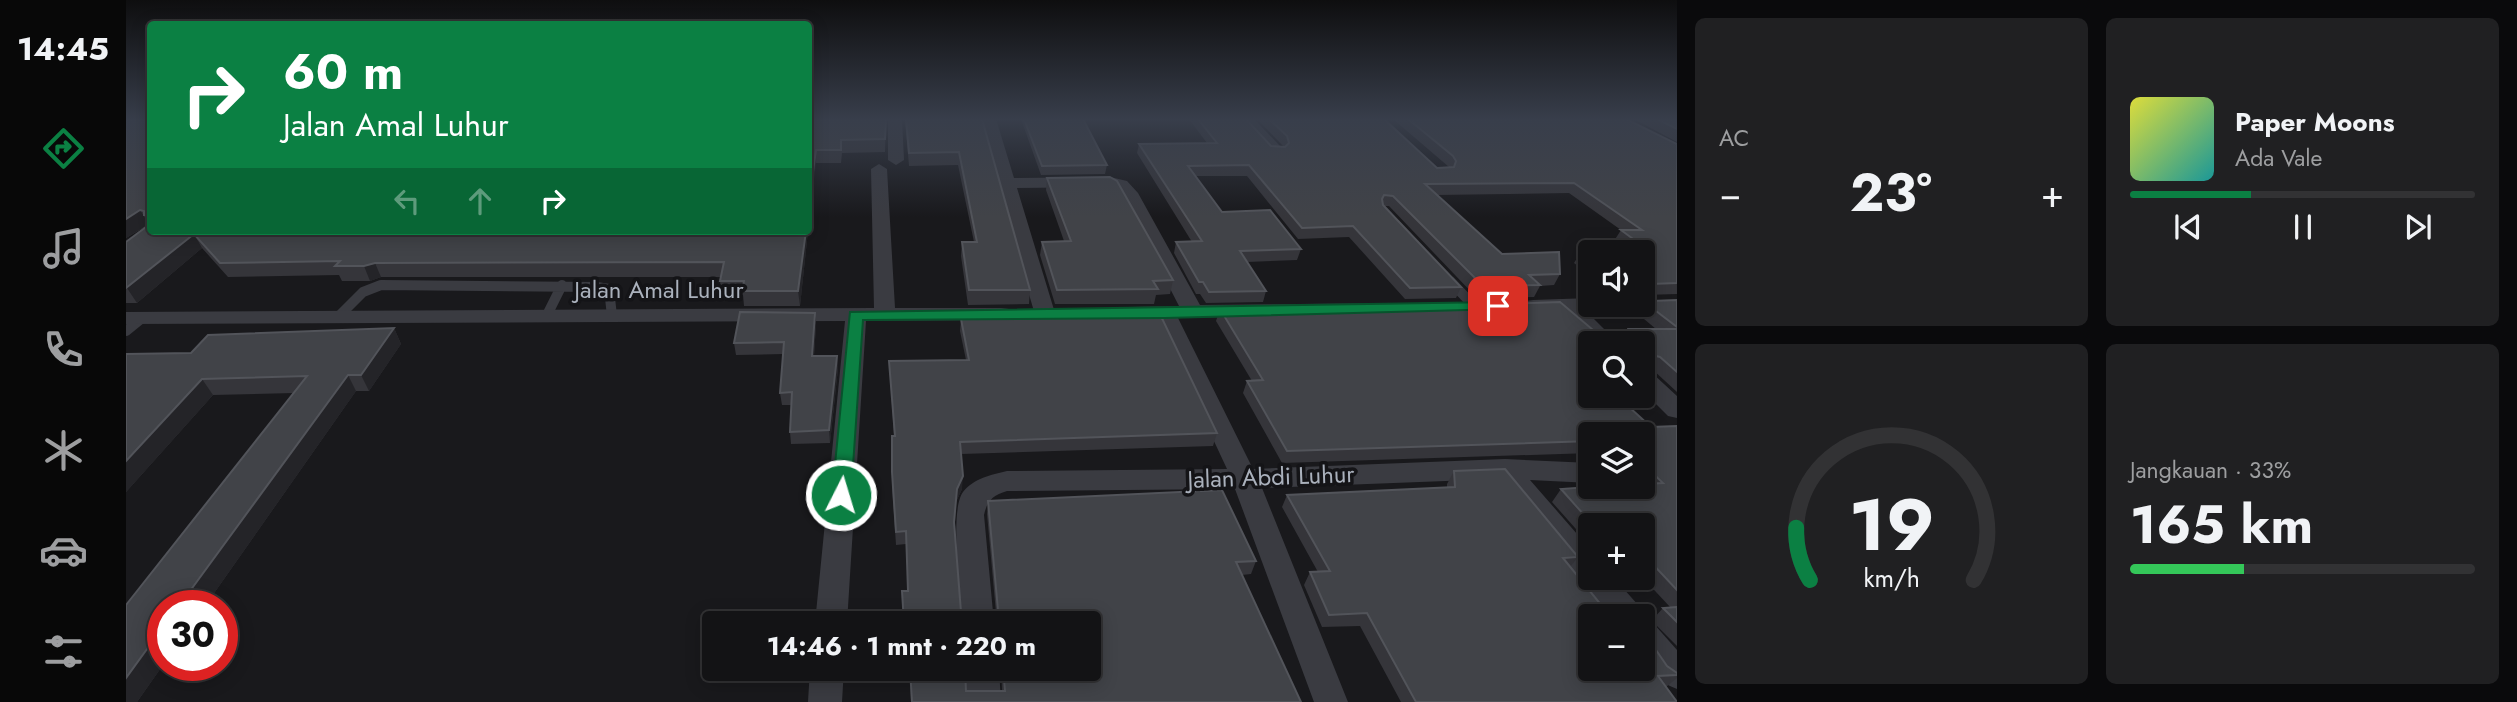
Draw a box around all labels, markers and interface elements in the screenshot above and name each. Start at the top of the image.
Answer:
text: 14:45 [17,26,109,72]
text: 60 m [283,37,403,107]
icon: right [168,49,259,140]
text: Jalan Amal Luhur [283,102,509,148]
text: Paper Moons [2235,103,2395,141]
text: AC [1719,121,1749,155]
icon: directions [39,124,88,173]
text: Ada Vale [2235,141,2322,175]
text: 23° [1850,155,1932,231]
text: − [1719,166,1741,221]
text: + [2041,166,2064,221]
icon: left [388,182,426,220]
icon: ahead [461,182,499,220]
icon: right [534,182,572,220]
icon: previous [2169,208,2207,246]
icon: pause [2284,208,2322,246]
icon: next [2399,208,2437,246]
icon: music [39,224,88,273]
map controls [1578,240,1655,681]
button: sound [1578,240,1655,317]
street label: Jalan Amal Luhur [571,272,744,307]
pin [1468,276,1528,336]
icon: arrive [1479,287,1517,325]
icon: phone [39,325,88,374]
button: search [1578,331,1655,408]
button: layers [1578,422,1655,499]
icon: climate [39,426,88,475]
text: Jangkauan · 33% [2130,453,2291,487]
street label: Jalan Abdi Luhur [1184,456,1356,497]
position arrow [804,458,878,532]
text: 19 [1849,472,1934,577]
text: 165 km [2130,487,2313,563]
button: + [1578,513,1655,590]
icon: car [39,526,88,575]
text: km/h [1863,560,1920,596]
speed limit sign: 30 [147,590,238,681]
button: − [1578,604,1655,681]
icon: filters [39,627,88,676]
text: 14:46 · 1 mnt · 220 m [767,627,1036,665]

